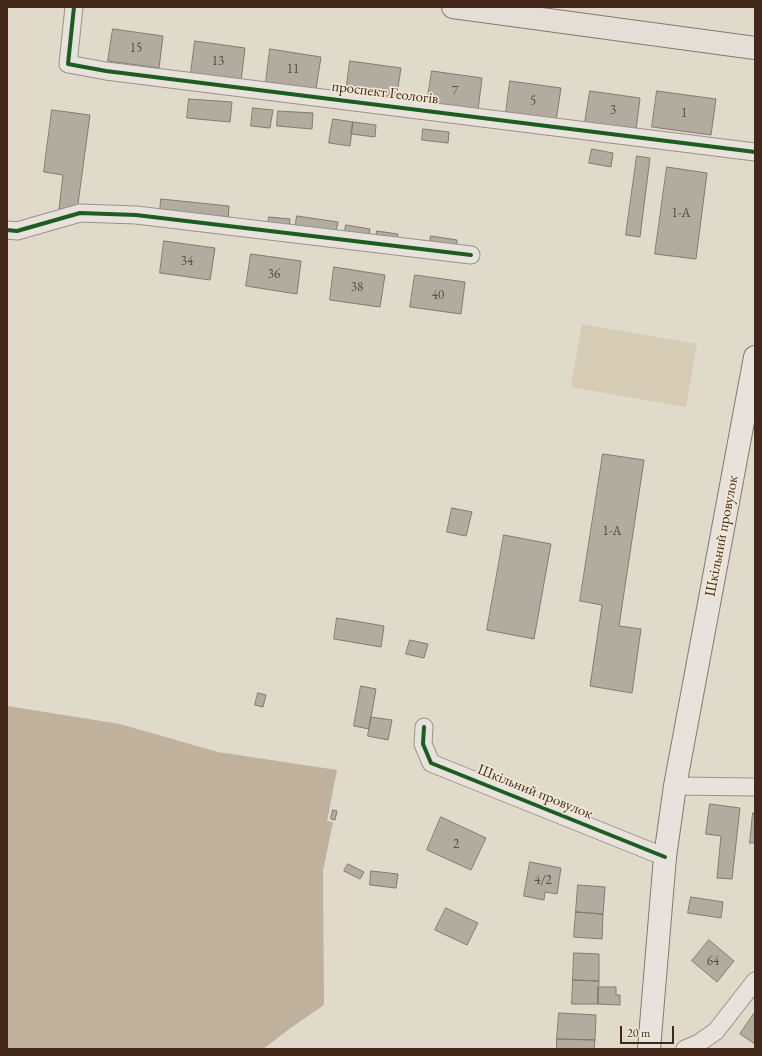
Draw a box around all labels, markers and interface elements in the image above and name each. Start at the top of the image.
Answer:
house number: 15 [130,40,142,56]
house number: 13 [212,53,224,69]
house number: 11 [287,61,299,77]
street label: проспект Геологів [331,78,439,108]
house number: 7 [452,83,458,99]
house number: 5 [530,93,536,109]
house number: 3 [610,102,616,118]
house number: 1 [681,105,687,121]
house number: 1-А [672,205,690,221]
house number: 34 [181,253,193,269]
house number: 36 [268,266,280,282]
house number: 38 [351,279,363,295]
house number: 40 [432,287,444,303]
street label: Шкільний провулок [701,474,743,598]
house number: 1-А [603,523,621,539]
street label: Шкільний провулок [475,761,595,823]
house number: 2 [453,836,459,852]
house number: 4/2 [534,872,552,888]
house number: 64 [707,953,719,969]
scale bar [622,1018,676,1044]
text: 20 m [627,1025,650,1041]

